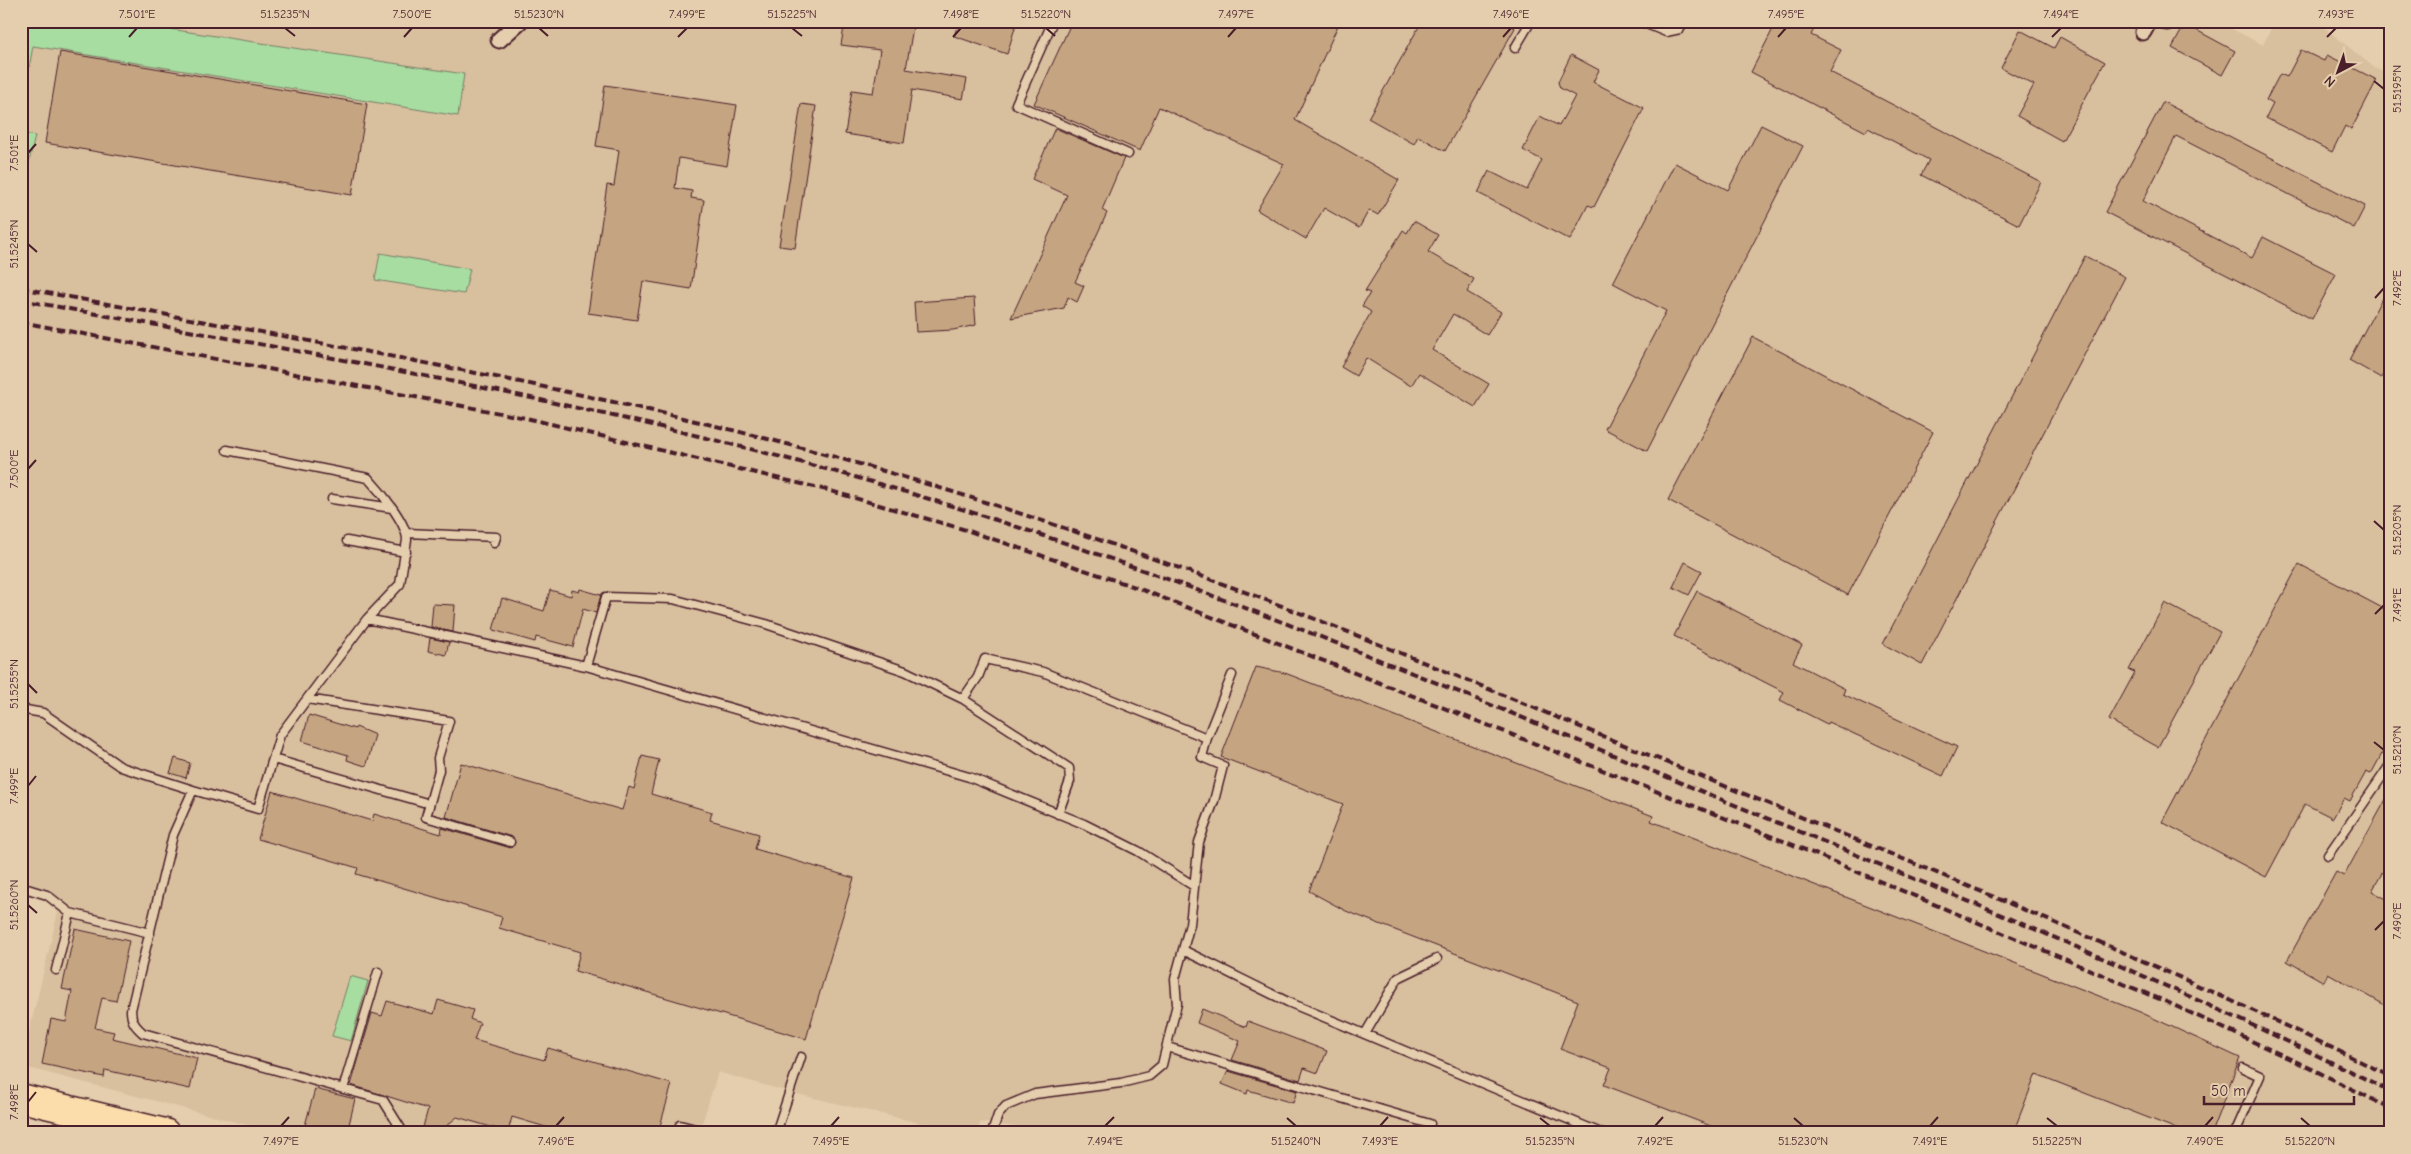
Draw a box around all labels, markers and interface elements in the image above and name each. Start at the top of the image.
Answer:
text: 7.501°E [119,7,155,21]
text: 51.5235°N [260,7,310,21]
text: 7.500°E [393,7,431,21]
text: 51.5230°N [514,7,564,21]
text: 7.499°E [669,7,705,21]
text: 51.5225°N [767,7,817,21]
text: 7.498°E [943,7,979,21]
text: 51.5220°N [1021,7,1071,21]
text: 7.497°E [1218,7,1254,21]
text: 7.496°E [1493,7,1529,21]
text: 7.495°E [1768,7,1804,21]
text: 7.494°E [2043,7,2079,21]
text: 7.493°E [2318,7,2354,21]
north arrow [2314,48,2364,98]
text: 51.5195°N [2390,65,2404,113]
text: N [2321,72,2339,91]
text: 7.501°E [7,135,21,171]
text: 51.5245°N [7,220,21,268]
text: 7.492°E [2390,270,2404,306]
text: 7.500°E [7,450,21,488]
text: 51.5205°N [2390,505,2404,555]
text: 7.491°E [2390,588,2404,622]
text: 51.5255°N [7,659,21,709]
text: 51.5210°N [2390,726,2404,774]
text: 7.499°E [7,768,21,804]
text: 51.5260°N [7,880,21,930]
text: 7.490°E [2390,902,2404,940]
scale bar [2204,1074,2354,1106]
text: 50 m [2211,1082,2246,1100]
text: 7.498°E [7,1084,21,1120]
text: 7.497°E [263,1134,299,1148]
text: 7.496°E [538,1134,574,1148]
text: 7.495°E [813,1134,849,1148]
text: 7.494°E [1087,1134,1123,1148]
text: 51.5240°N [1271,1134,1321,1148]
text: 7.493°E [1362,1134,1398,1148]
text: 51.5235°N [1525,1134,1575,1148]
text: 7.492°E [1637,1134,1673,1148]
text: 51.5230°N [1778,1134,1828,1148]
text: 7.491°E [1913,1134,1947,1148]
text: 51.5225°N [2032,1134,2082,1148]
text: 7.490°E [2186,1134,2224,1148]
text: 51.5220°N [2285,1134,2335,1148]

